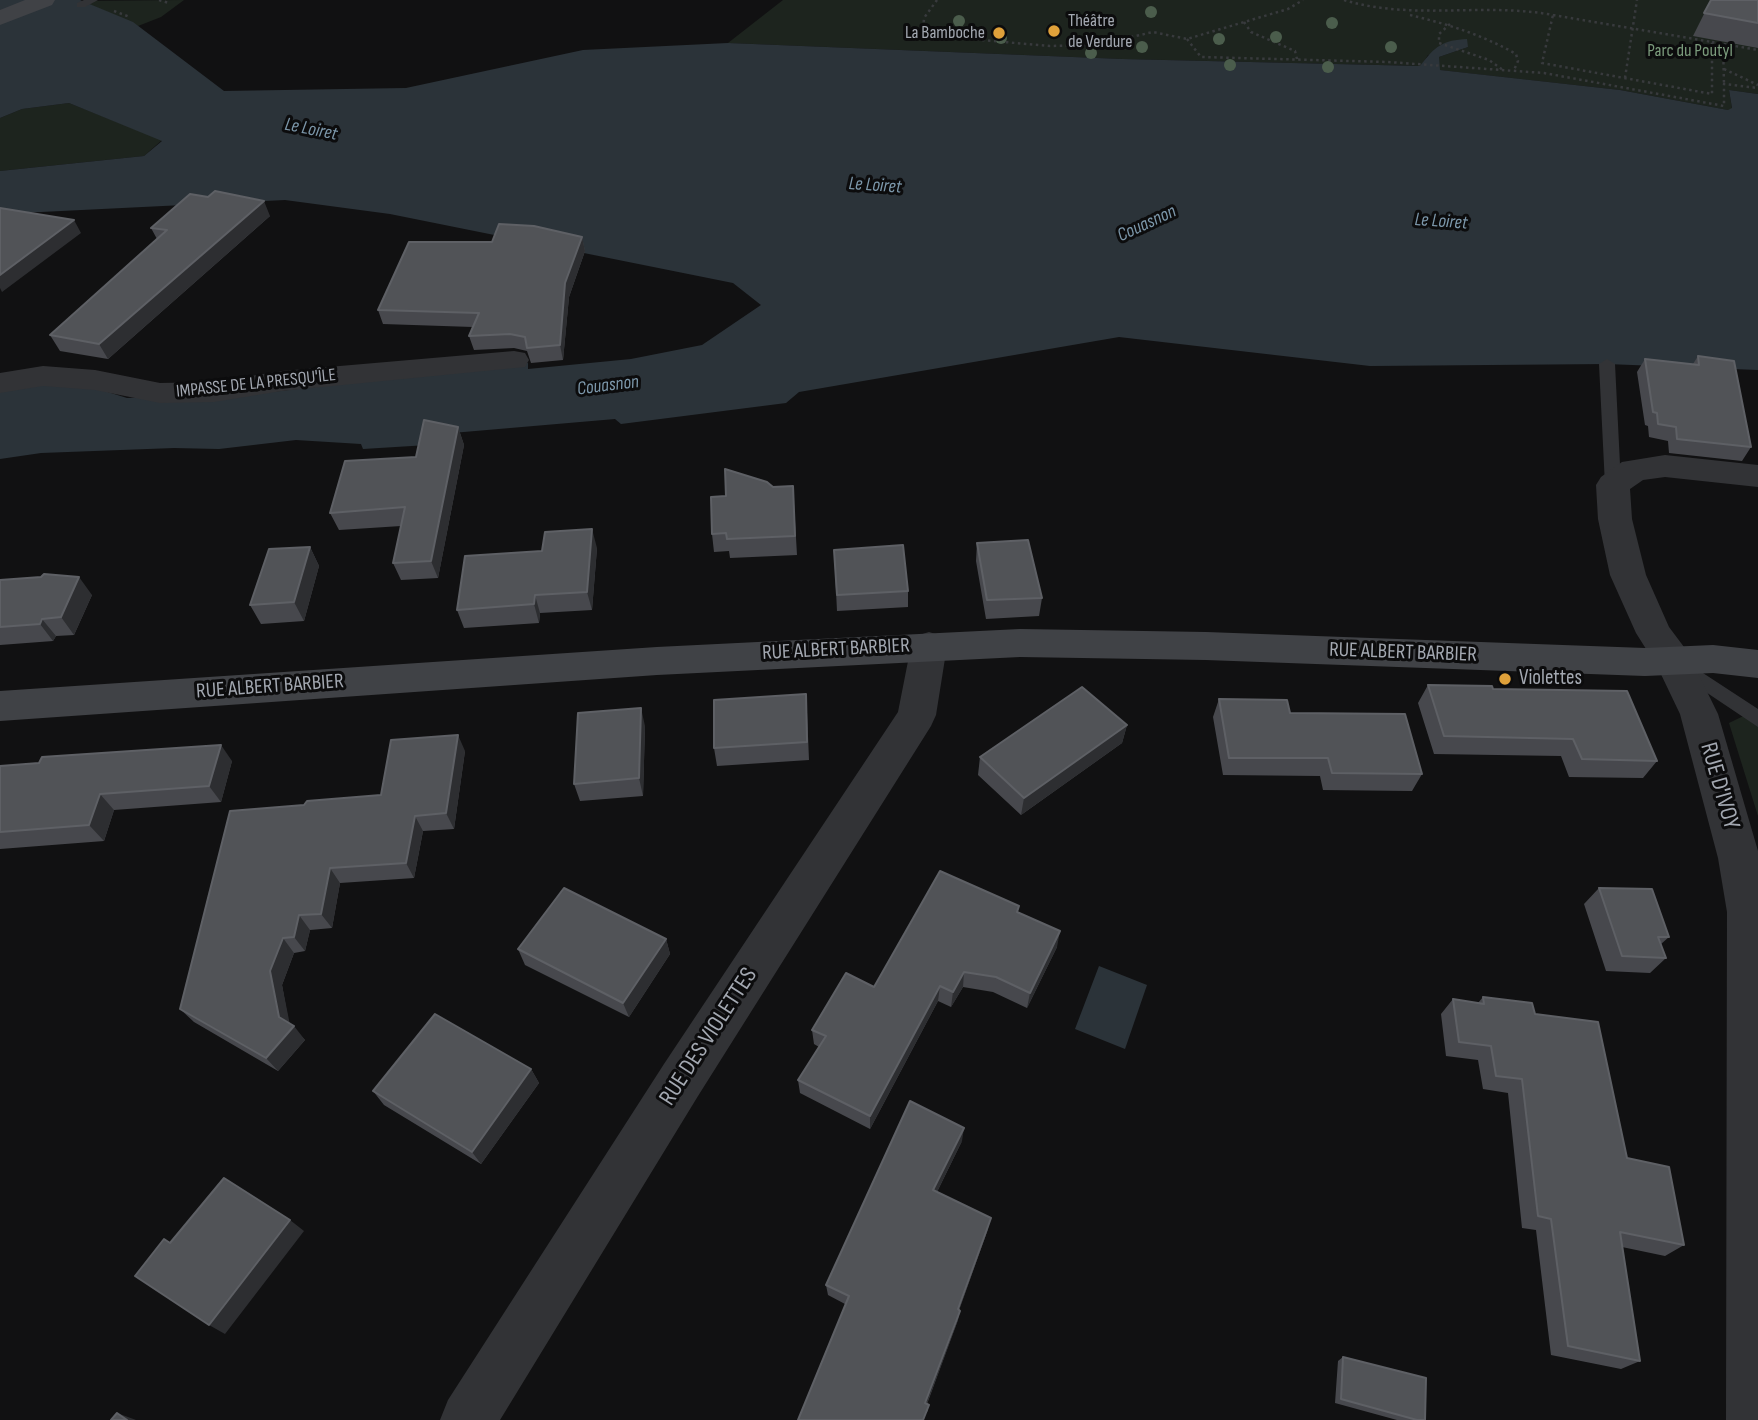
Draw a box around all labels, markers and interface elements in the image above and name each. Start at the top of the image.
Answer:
place label: Théâtre de Verdure [1068,10,1132,52]
place label: La Bamboche [905,22,985,44]
marker: Théâtre de Verdure [1046,23,1062,39]
marker: La Bamboche [991,25,1007,41]
park label: Parc du Poutyl [1647,40,1733,62]
water label: Le Loiret [283,114,339,146]
water label: Le Loiret [848,173,902,199]
water label: Couasnon [1114,200,1180,248]
water label: Le Loiret [1414,209,1468,235]
street label: IMPASSE DE LA PRESQU'ÎLE [175,365,337,403]
water label: Couasnon [576,371,640,401]
street label: RUE ALBERT BARBIER [761,634,911,666]
street label: RUE ALBERT BARBIER [1329,638,1477,668]
place label: Violettes [1519,666,1582,692]
street label: RUE ALBERT BARBIER [195,669,345,705]
marker: Violettes [1497,671,1513,687]
street label: RUE D'IVOY [1693,739,1745,833]
street label: RUE DES VIOLETTES [654,963,764,1111]

